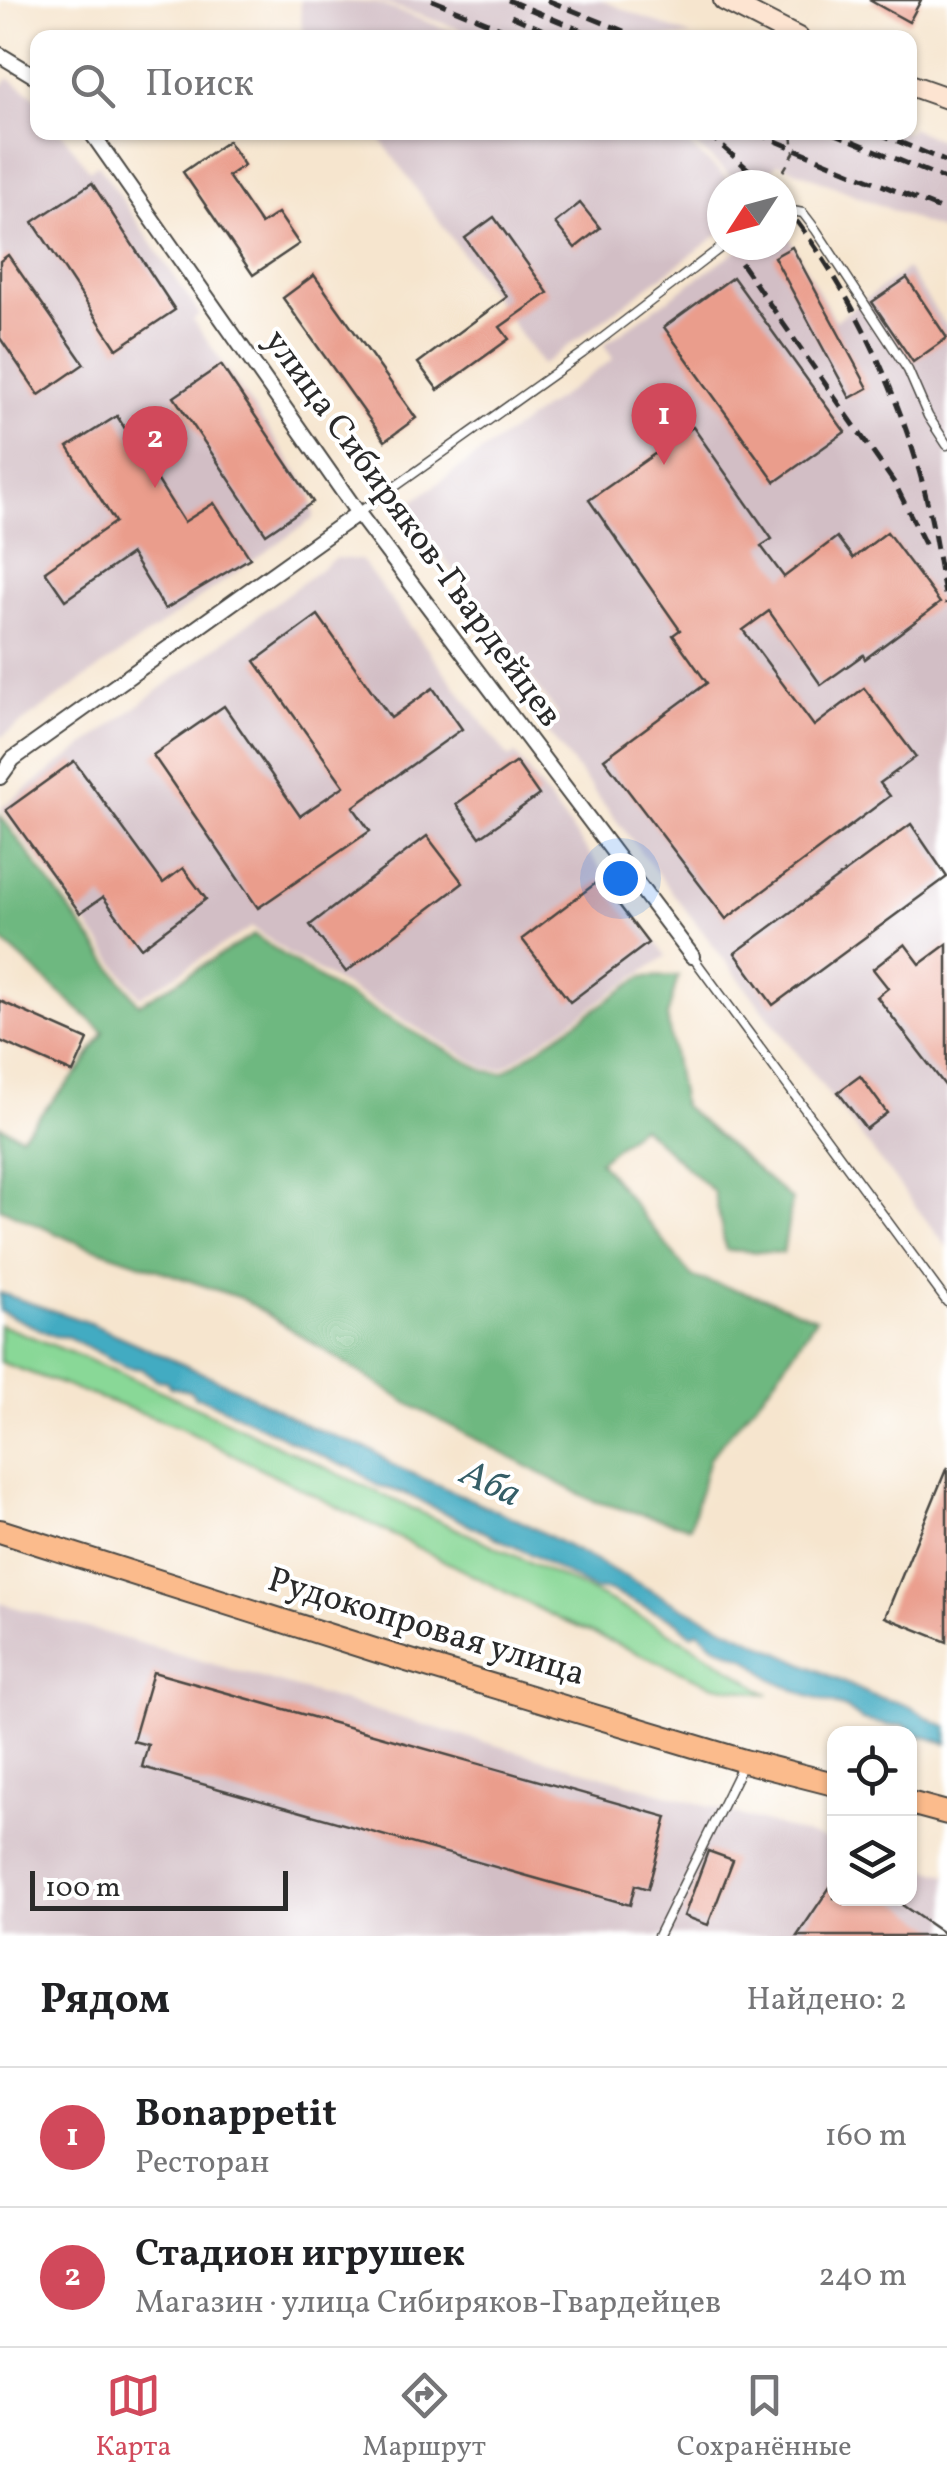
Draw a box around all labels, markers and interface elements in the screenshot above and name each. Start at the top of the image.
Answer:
search box [30,30,917,140]
icon: search [65,58,120,113]
text: Поиск [145,59,254,112]
north arrow [707,170,797,260]
street label: улица Сибиряков-Гвардейцев [251,320,573,738]
pin: 1 [632,382,696,465]
pin: 2 [122,406,188,488]
your location [595,853,646,904]
water label: Аба [449,1447,529,1522]
street label: Рудокопровая улица [262,1557,590,1699]
map controls [827,1726,917,1906]
button: locate [827,1726,917,1816]
button: layers [827,1816,917,1906]
scale bar [30,1866,288,1910]
text: 100 m [45,1869,120,1908]
text: Рядом [40,1972,170,2031]
text: Найдено: 2 [747,1979,907,2023]
text: Bonappetit [135,2089,337,2142]
text: 1 [66,2115,79,2159]
text: 160 m [824,2115,907,2159]
text: Ресторан [135,2142,269,2186]
text: Стадион игрушек [135,2229,465,2282]
text: 2 [64,2255,81,2299]
text: 240 m [818,2255,907,2299]
text: Магазин · улица Сибиряков-Гвардейцев [135,2282,721,2326]
tab: Карта [95,2368,171,2467]
tab: Маршрут [362,2368,486,2467]
tab: Сохранённые [677,2368,852,2467]

